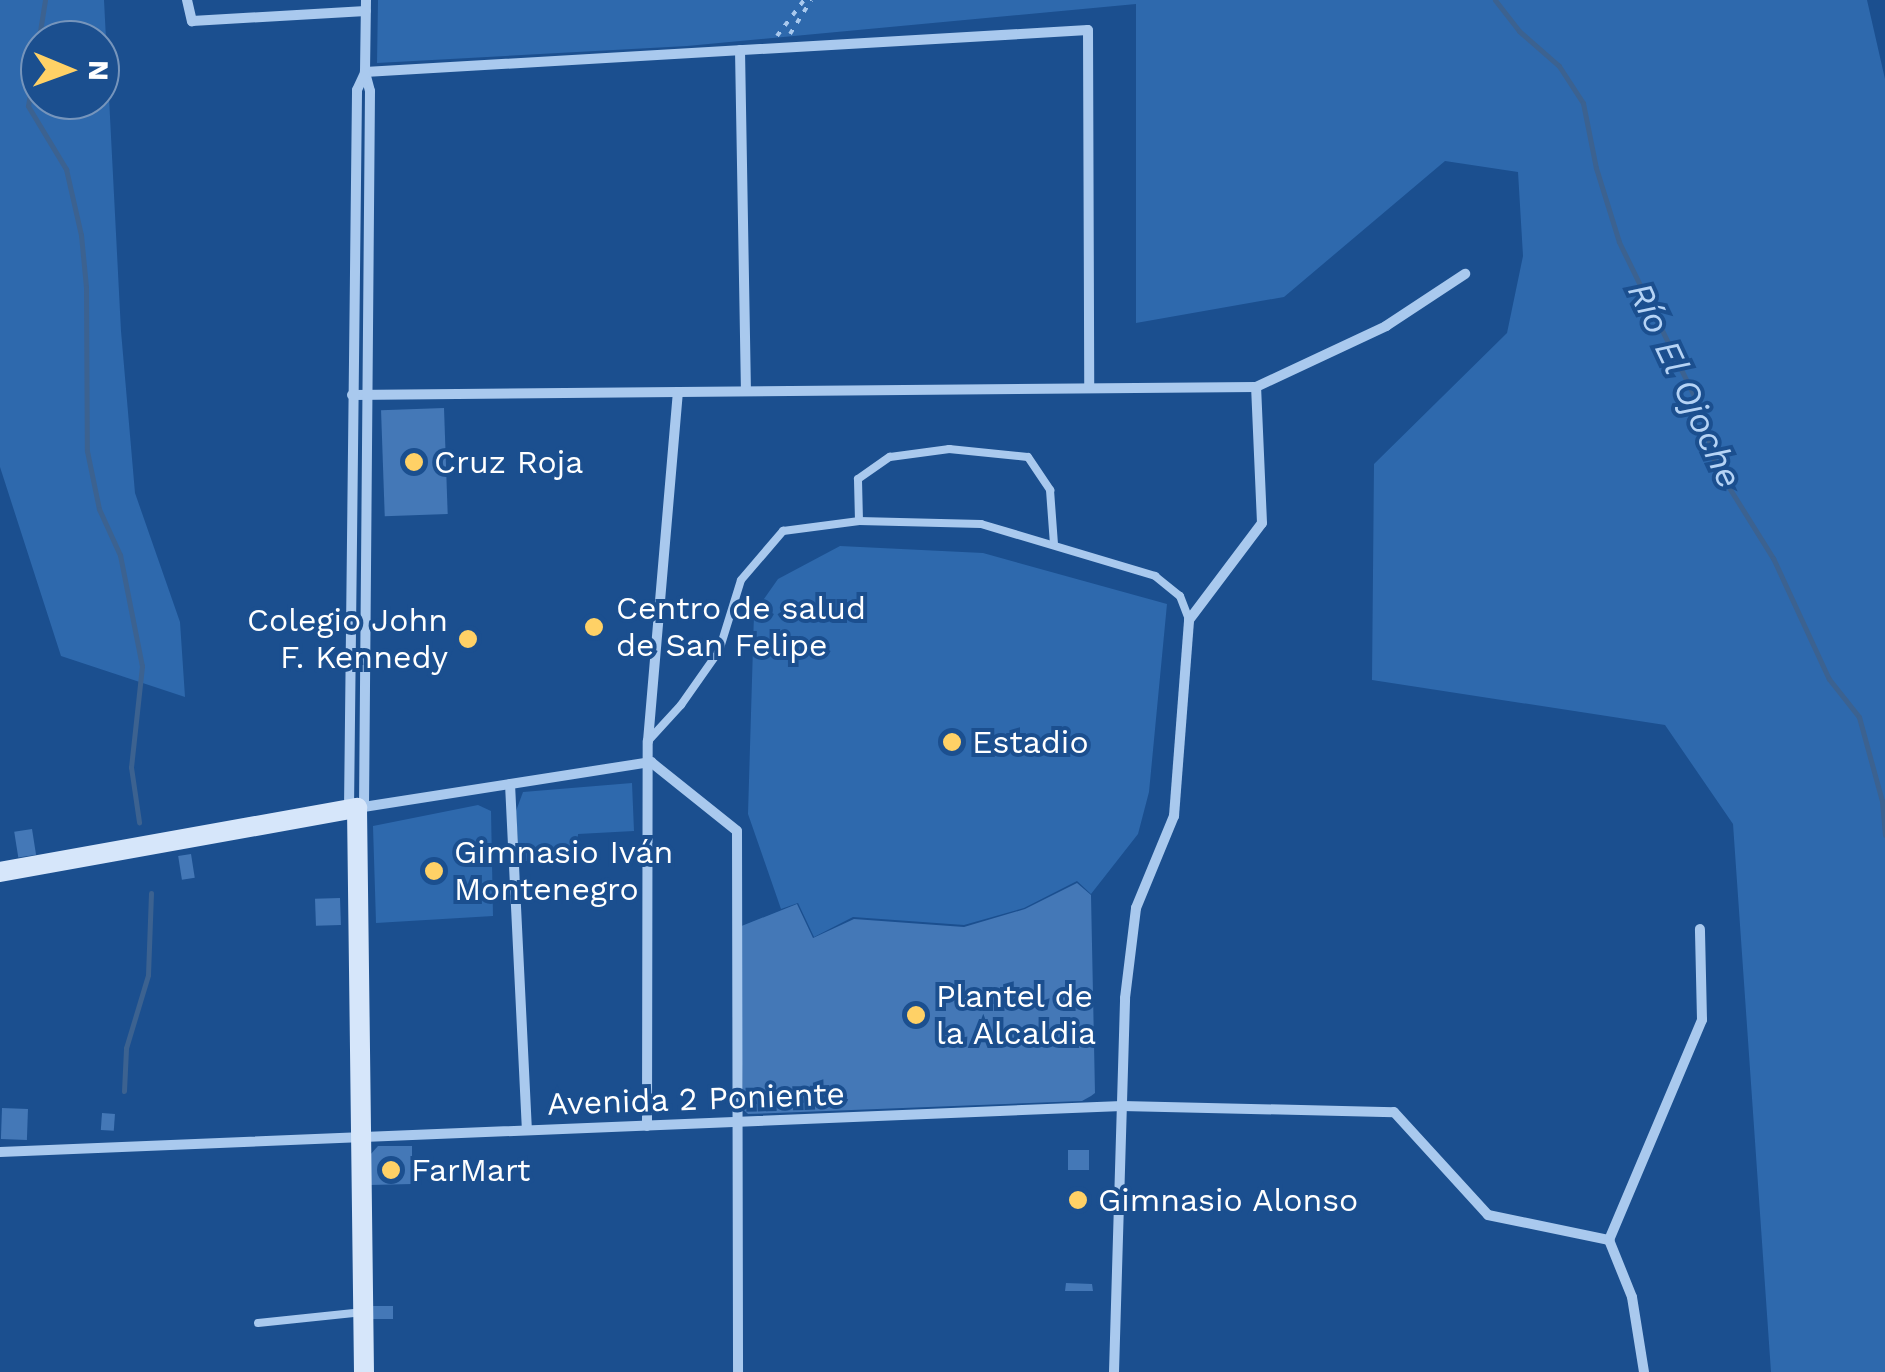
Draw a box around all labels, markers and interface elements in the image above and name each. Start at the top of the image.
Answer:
north arrow [20,20,120,120]
text: N [82,60,115,81]
water label: Río El Ojoche [1619,275,1751,495]
place label: Cruz Roja [434,443,583,481]
marker: Cruz Roja [403,451,425,473]
place label: Centro de salud de San Felipe [616,590,866,665]
place label: Colegio John F. Kennedy [246,602,448,677]
marker: Centro de salud de San Felipe [581,614,607,640]
marker: Colegio John F. Kennedy [457,628,479,650]
place label: Estadio [972,723,1089,761]
marker: Estadio [941,731,963,753]
place label: Gimnasio Iván Montenegro [454,834,673,909]
marker: Gimnasio Iván Montenegro [423,860,445,882]
place label: Plantel de la Alcaldia [936,978,1098,1053]
marker: Plantel de la Alcaldia [905,1004,927,1026]
street label: Avenida 2 Poniente [546,1075,846,1123]
place label: FarMart [411,1151,530,1189]
marker: FarMart [380,1159,402,1181]
place label: Gimnasio Alonso [1098,1181,1360,1219]
marker: Gimnasio Alonso [1067,1189,1089,1211]

